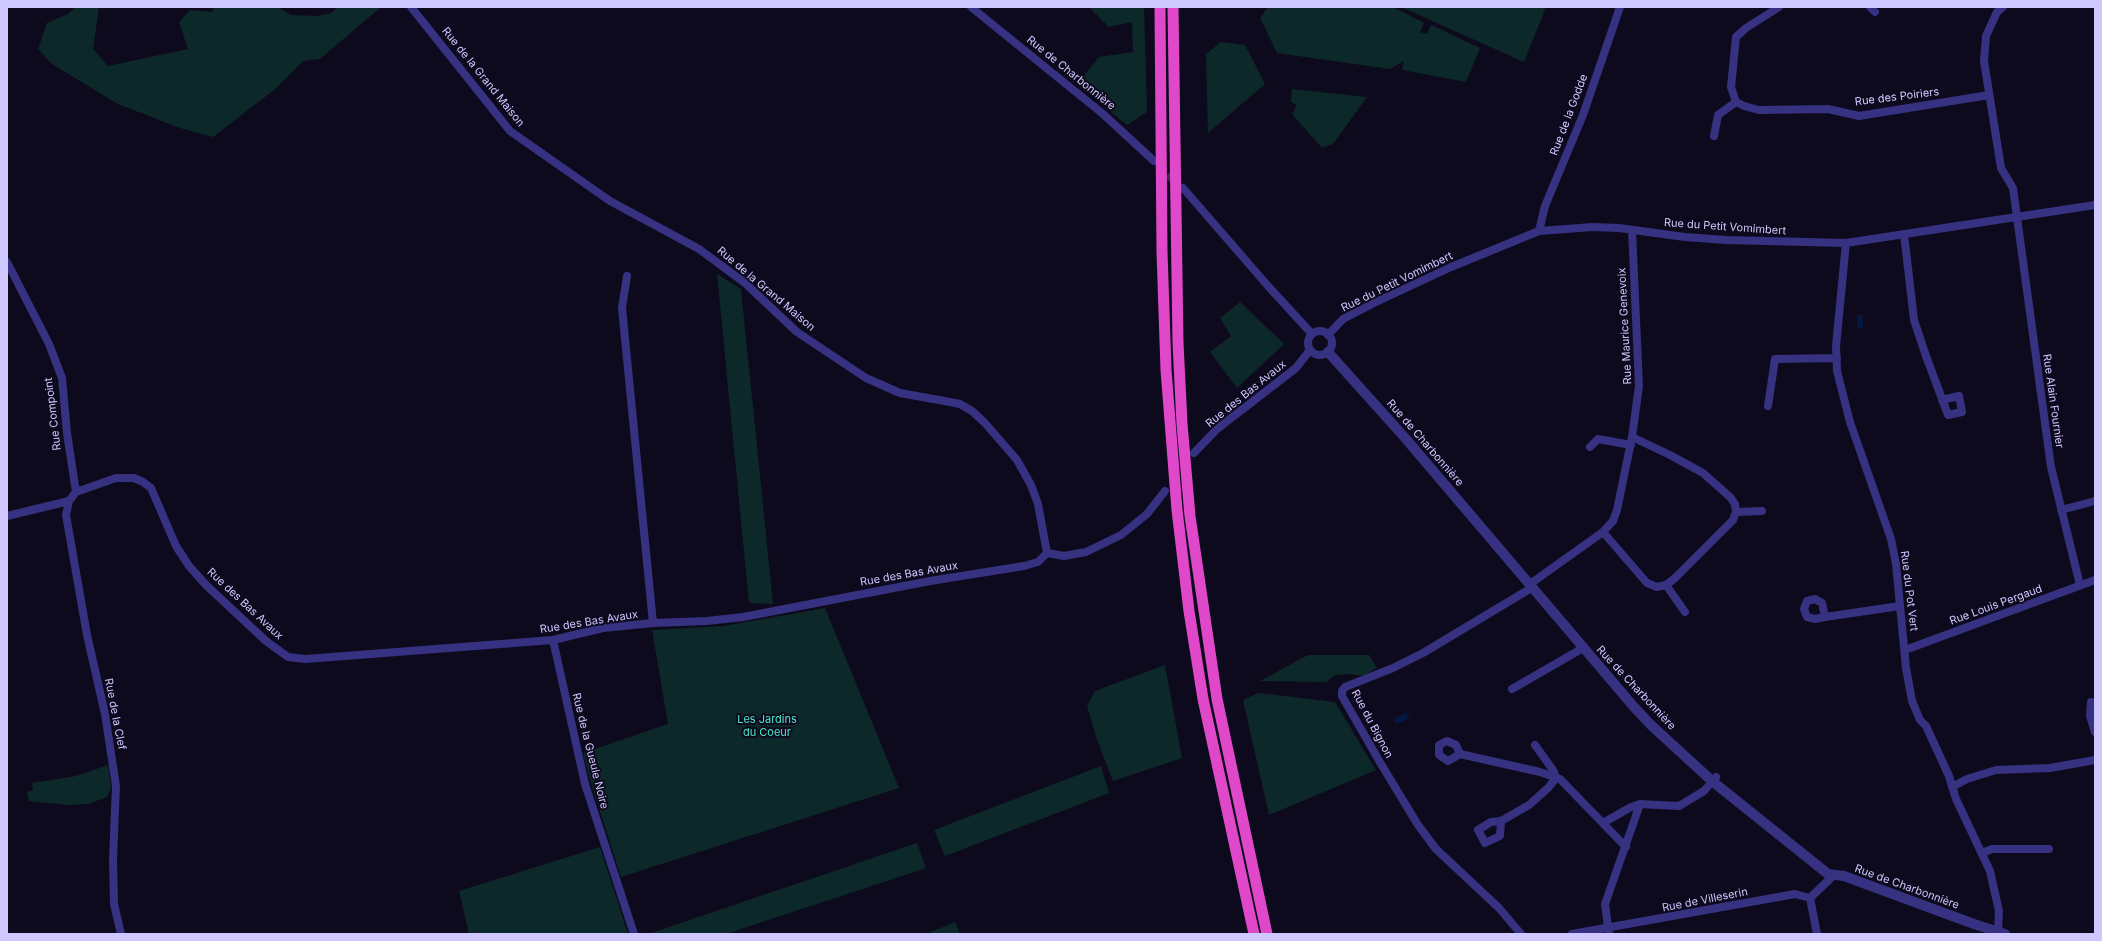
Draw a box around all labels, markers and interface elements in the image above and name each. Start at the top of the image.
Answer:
street label: Rue de la Grand Maison [439,25,527,129]
street label: Rue de Charbonnière [1024,33,1118,113]
street label: Rue de la Godde [1547,73,1591,157]
street label: Rue des Poiriers [1854,85,1940,109]
street label: Rue du Petit Vomimbert [1663,216,1787,238]
street label: Rue de la Grand Maison [714,244,818,334]
street label: Rue du Petit Vomimbert [1339,249,1455,315]
street label: Rue Maurice Genevoix [1615,267,1635,385]
street label: Rue Alain Fournier [2040,353,2066,449]
street label: Rue des Bas Avaux [1203,358,1289,430]
street label: Rue Compoint [42,377,64,451]
street label: Rue de Charbonnière [1384,397,1466,489]
street label: Rue du Pot Vert [1898,550,1920,632]
street label: Rue des Bas Avaux [859,559,959,589]
street label: Rue des Bas Avaux [204,565,286,643]
street label: Rue Louis Pergaud [1948,582,2044,628]
street label: Rue des Bas Avaux [539,608,639,636]
street label: Rue de Charbonnière [1594,643,1678,733]
street label: Rue de la Clef [102,677,128,751]
street label: Rue du Bignon [1348,688,1396,760]
street label: Rue de la Gueule Noire [569,692,611,810]
park label: Les Jardins du Coeur [737,713,797,739]
street label: Rue de Charbonnière [1853,862,1961,912]
street label: Rue de Villeserin [1661,885,1749,915]

